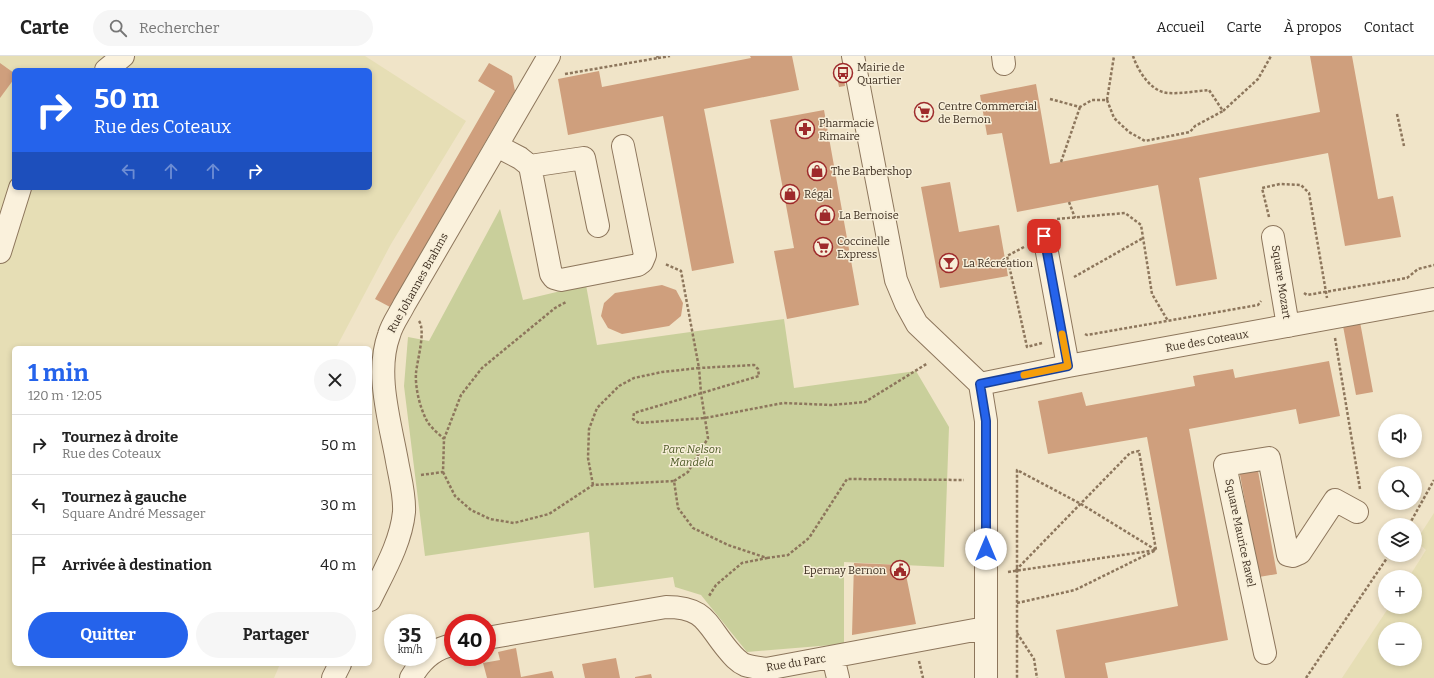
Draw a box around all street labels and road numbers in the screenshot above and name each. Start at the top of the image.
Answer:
street label: Rue Johannes Brahms [385,231,451,335]
street label: Square Mozart [1269,244,1293,320]
street label: Rue des Coteaux [1165,327,1249,355]
street label: Square Maurice Ravel [1222,478,1258,588]
street label: Rue du Parc [765,652,827,674]

